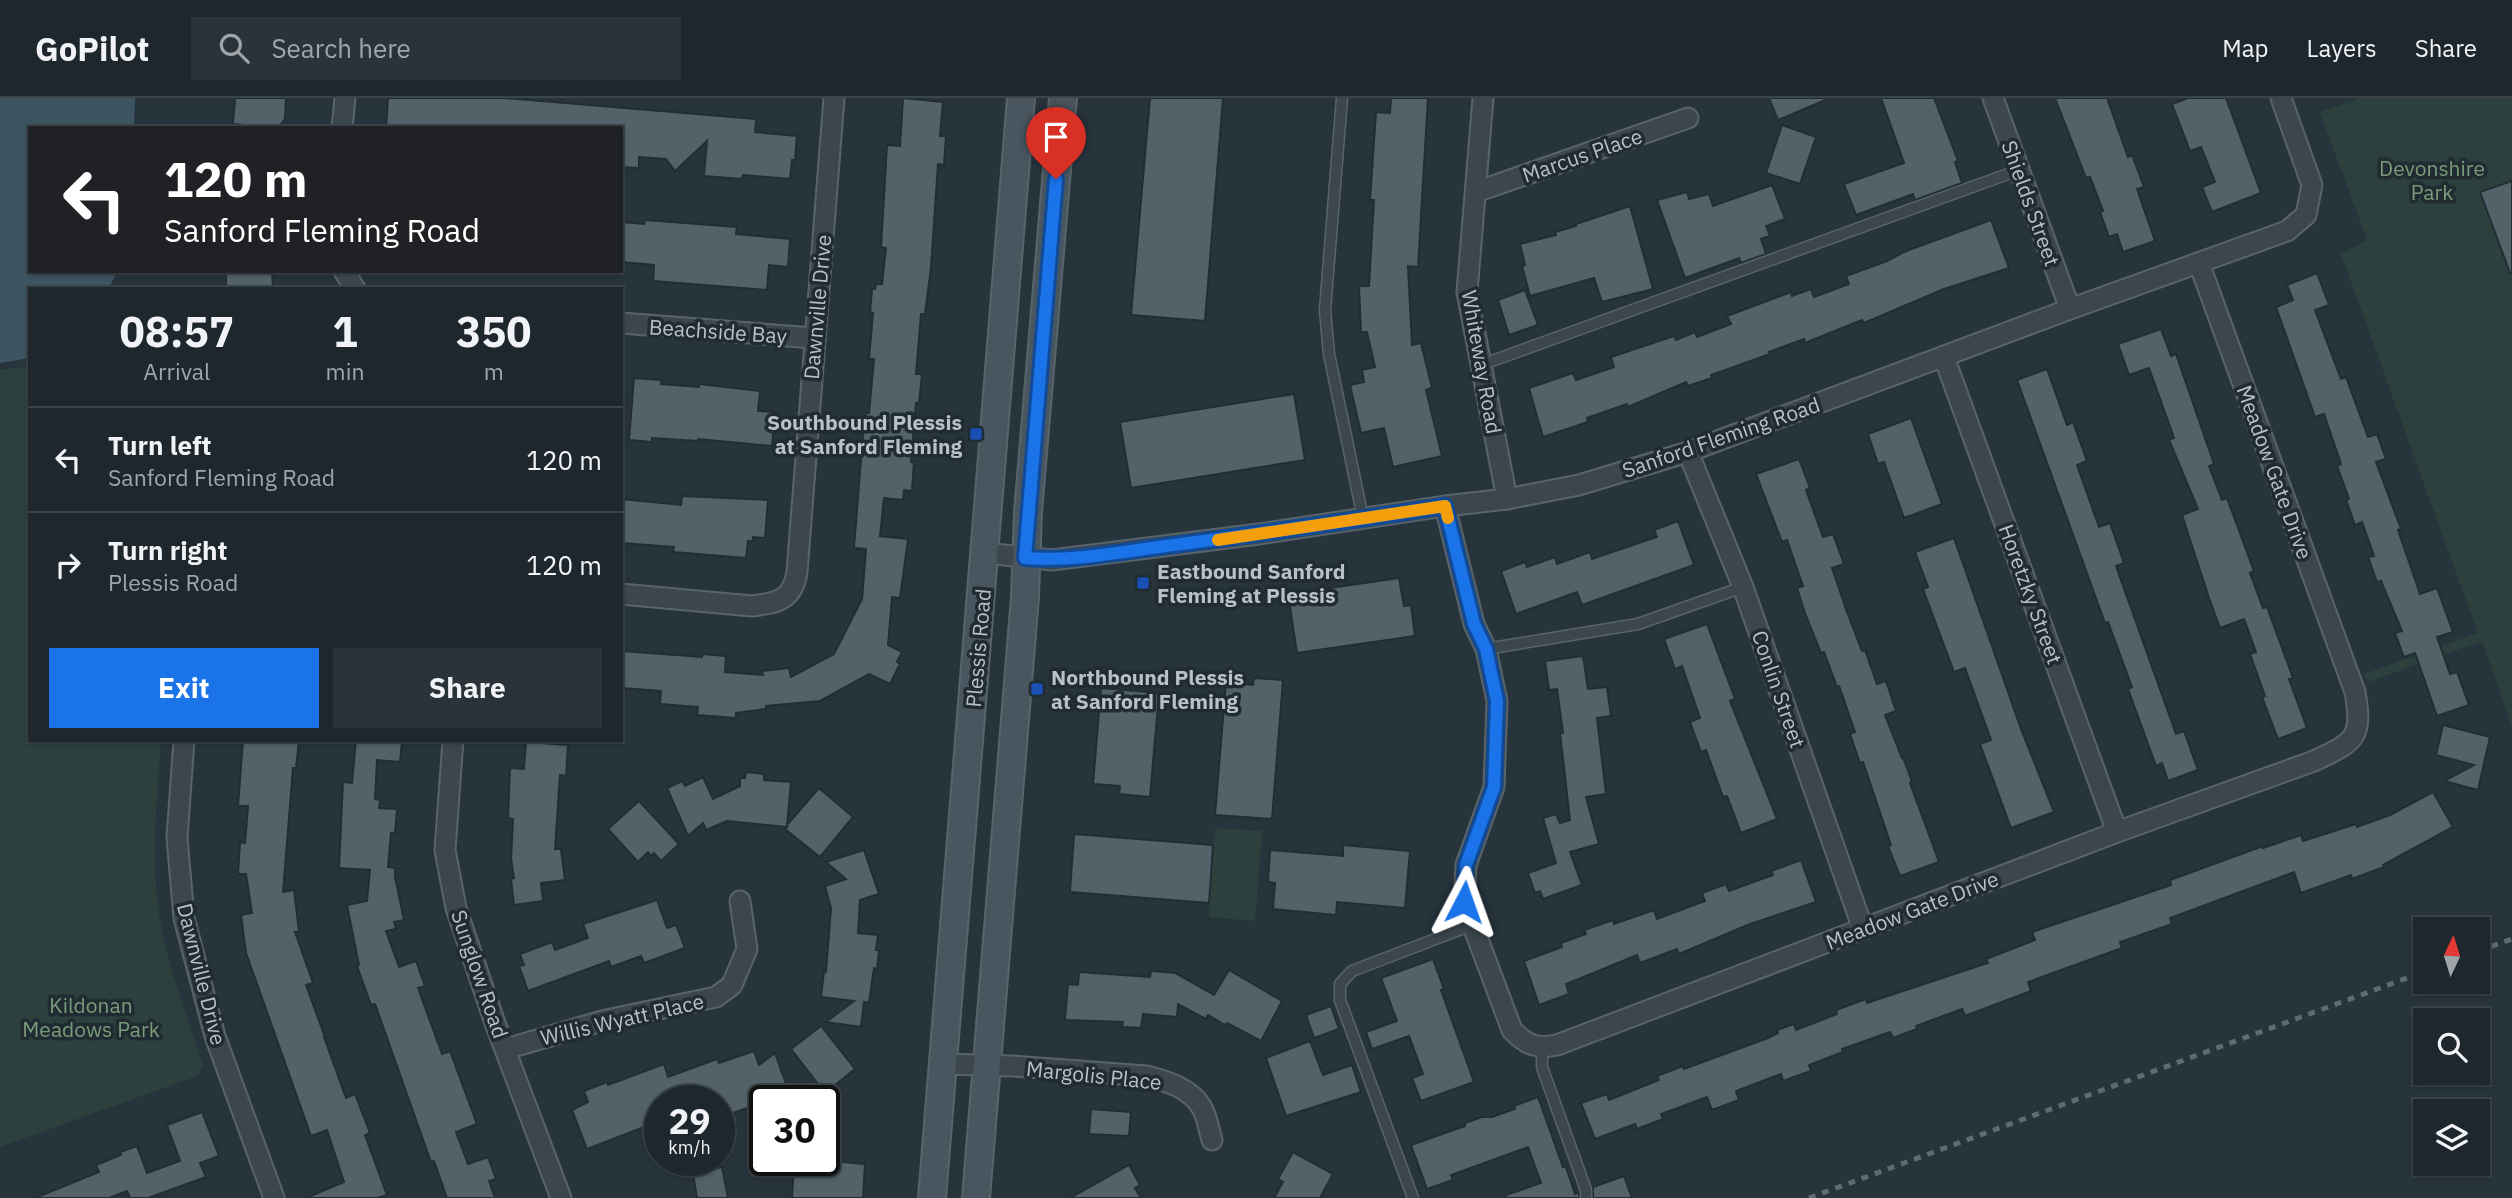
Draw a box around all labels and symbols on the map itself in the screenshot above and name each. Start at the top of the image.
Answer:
pin [1026,107,1086,179]
street label: Marcus Place [1518,121,1646,189]
street label: Shields Street [1995,136,2067,270]
park label: Devonshire Park [2379,154,2485,206]
street label: Dawnville Drive [797,233,837,381]
street label: Whiteway Road [1456,288,1508,436]
street label: Beachside Bay [648,312,789,350]
street label: Meadow Gate Drive [2231,381,2319,563]
street label: Sanford Fleming Road [1618,390,1824,484]
place label: Southbound Plessis at Sanford Fleming [767,408,962,460]
marker: Southbound Plessis at Sanford Fleming [968,426,984,442]
street label: Horetzky Street [1993,520,2069,668]
place label: Eastbound Sanford Fleming at Plessis [1157,557,1346,609]
marker: Eastbound Sanford Fleming at Plessis [1135,575,1151,591]
street label: Plessis Road [959,587,997,709]
street label: Conlin Street [1746,627,1812,751]
place label: Northbound Plessis at Sanford Fleming [1051,663,1244,715]
marker: Northbound Plessis at Sanford Fleming [1029,681,1045,697]
street label: Meadow Gate Drive [1822,864,2002,956]
position arrow [1427,865,1501,939]
street label: Dawnville Drive [171,900,233,1048]
street label: Sunglow Road [445,906,515,1042]
north arrow [2413,917,2490,994]
street label: Willis Wyatt Place [538,987,706,1051]
park label: Kildonan Meadows Park [22,991,160,1043]
street label: Margolis Place [1025,1054,1163,1096]
speed limit sign: 30 [749,1085,840,1176]

